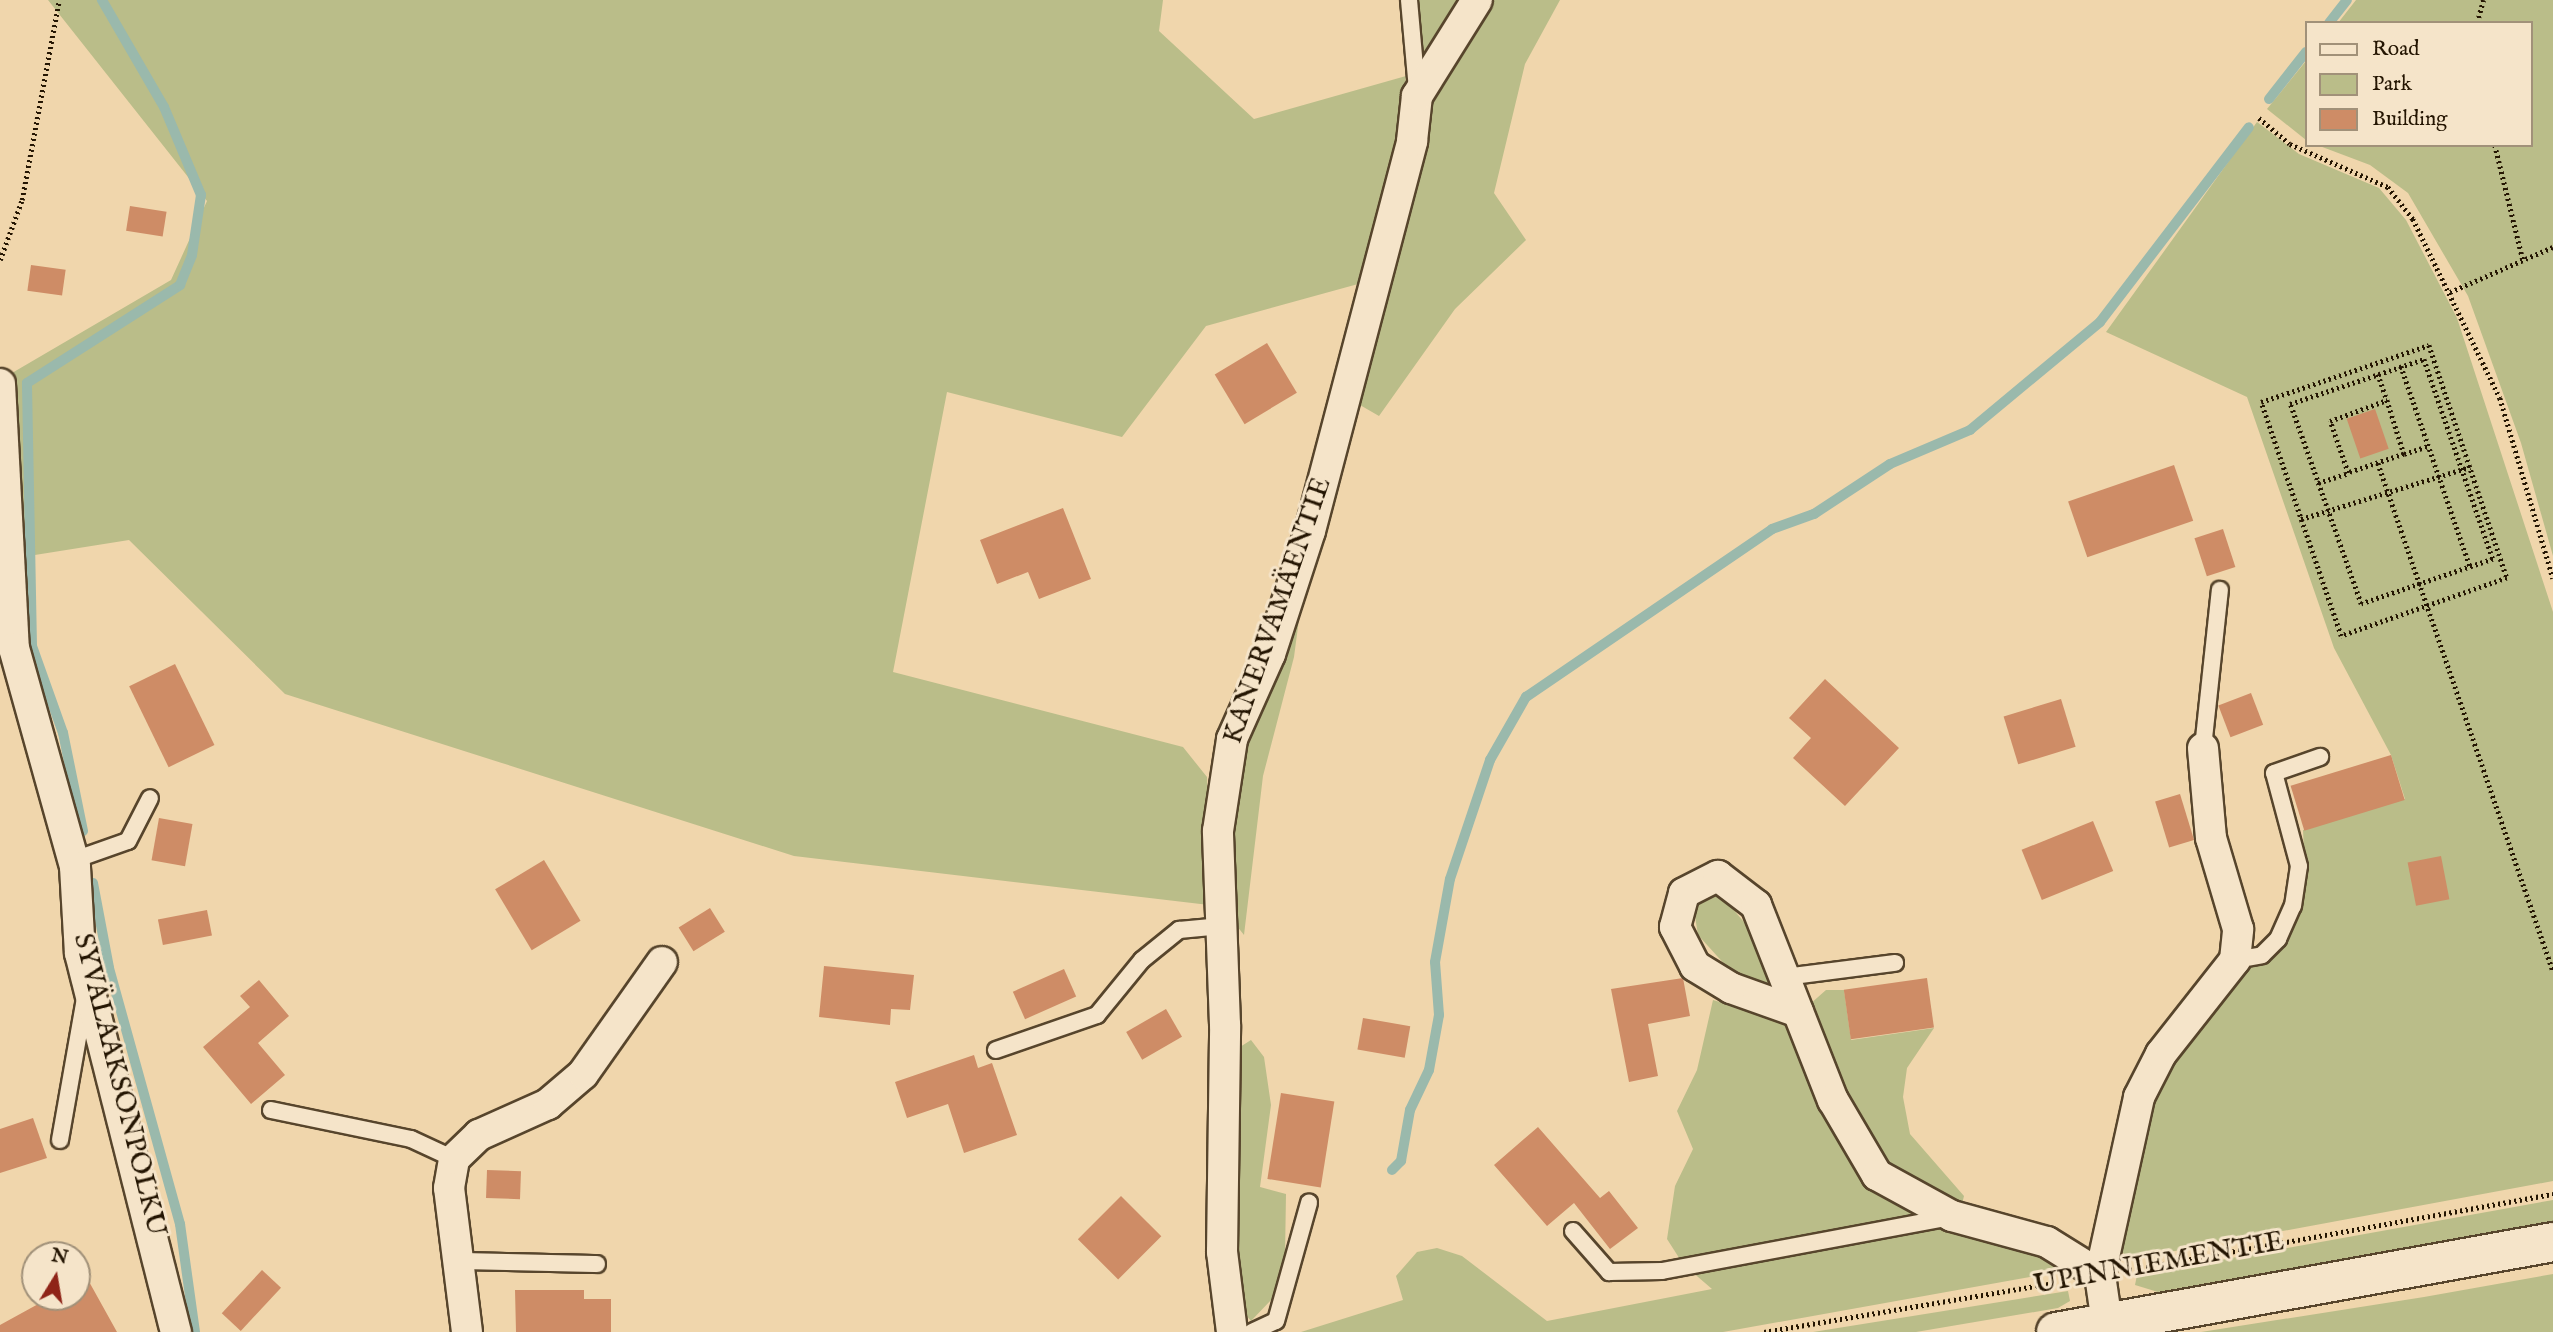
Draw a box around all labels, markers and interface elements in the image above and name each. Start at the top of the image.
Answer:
legend [2304,21,2532,147]
text: Road [2372,36,2419,63]
text: Park [2372,71,2412,98]
text: Building [2372,106,2447,133]
street label: KANERVAMÄENTIE [1217,473,1339,749]
street label: SYVÄLAAKSONPOLKU [65,930,173,1240]
street label: UPINNIEMENTIE [2031,1225,2287,1303]
north arrow [21,1241,91,1311]
text: N [49,1244,70,1271]

